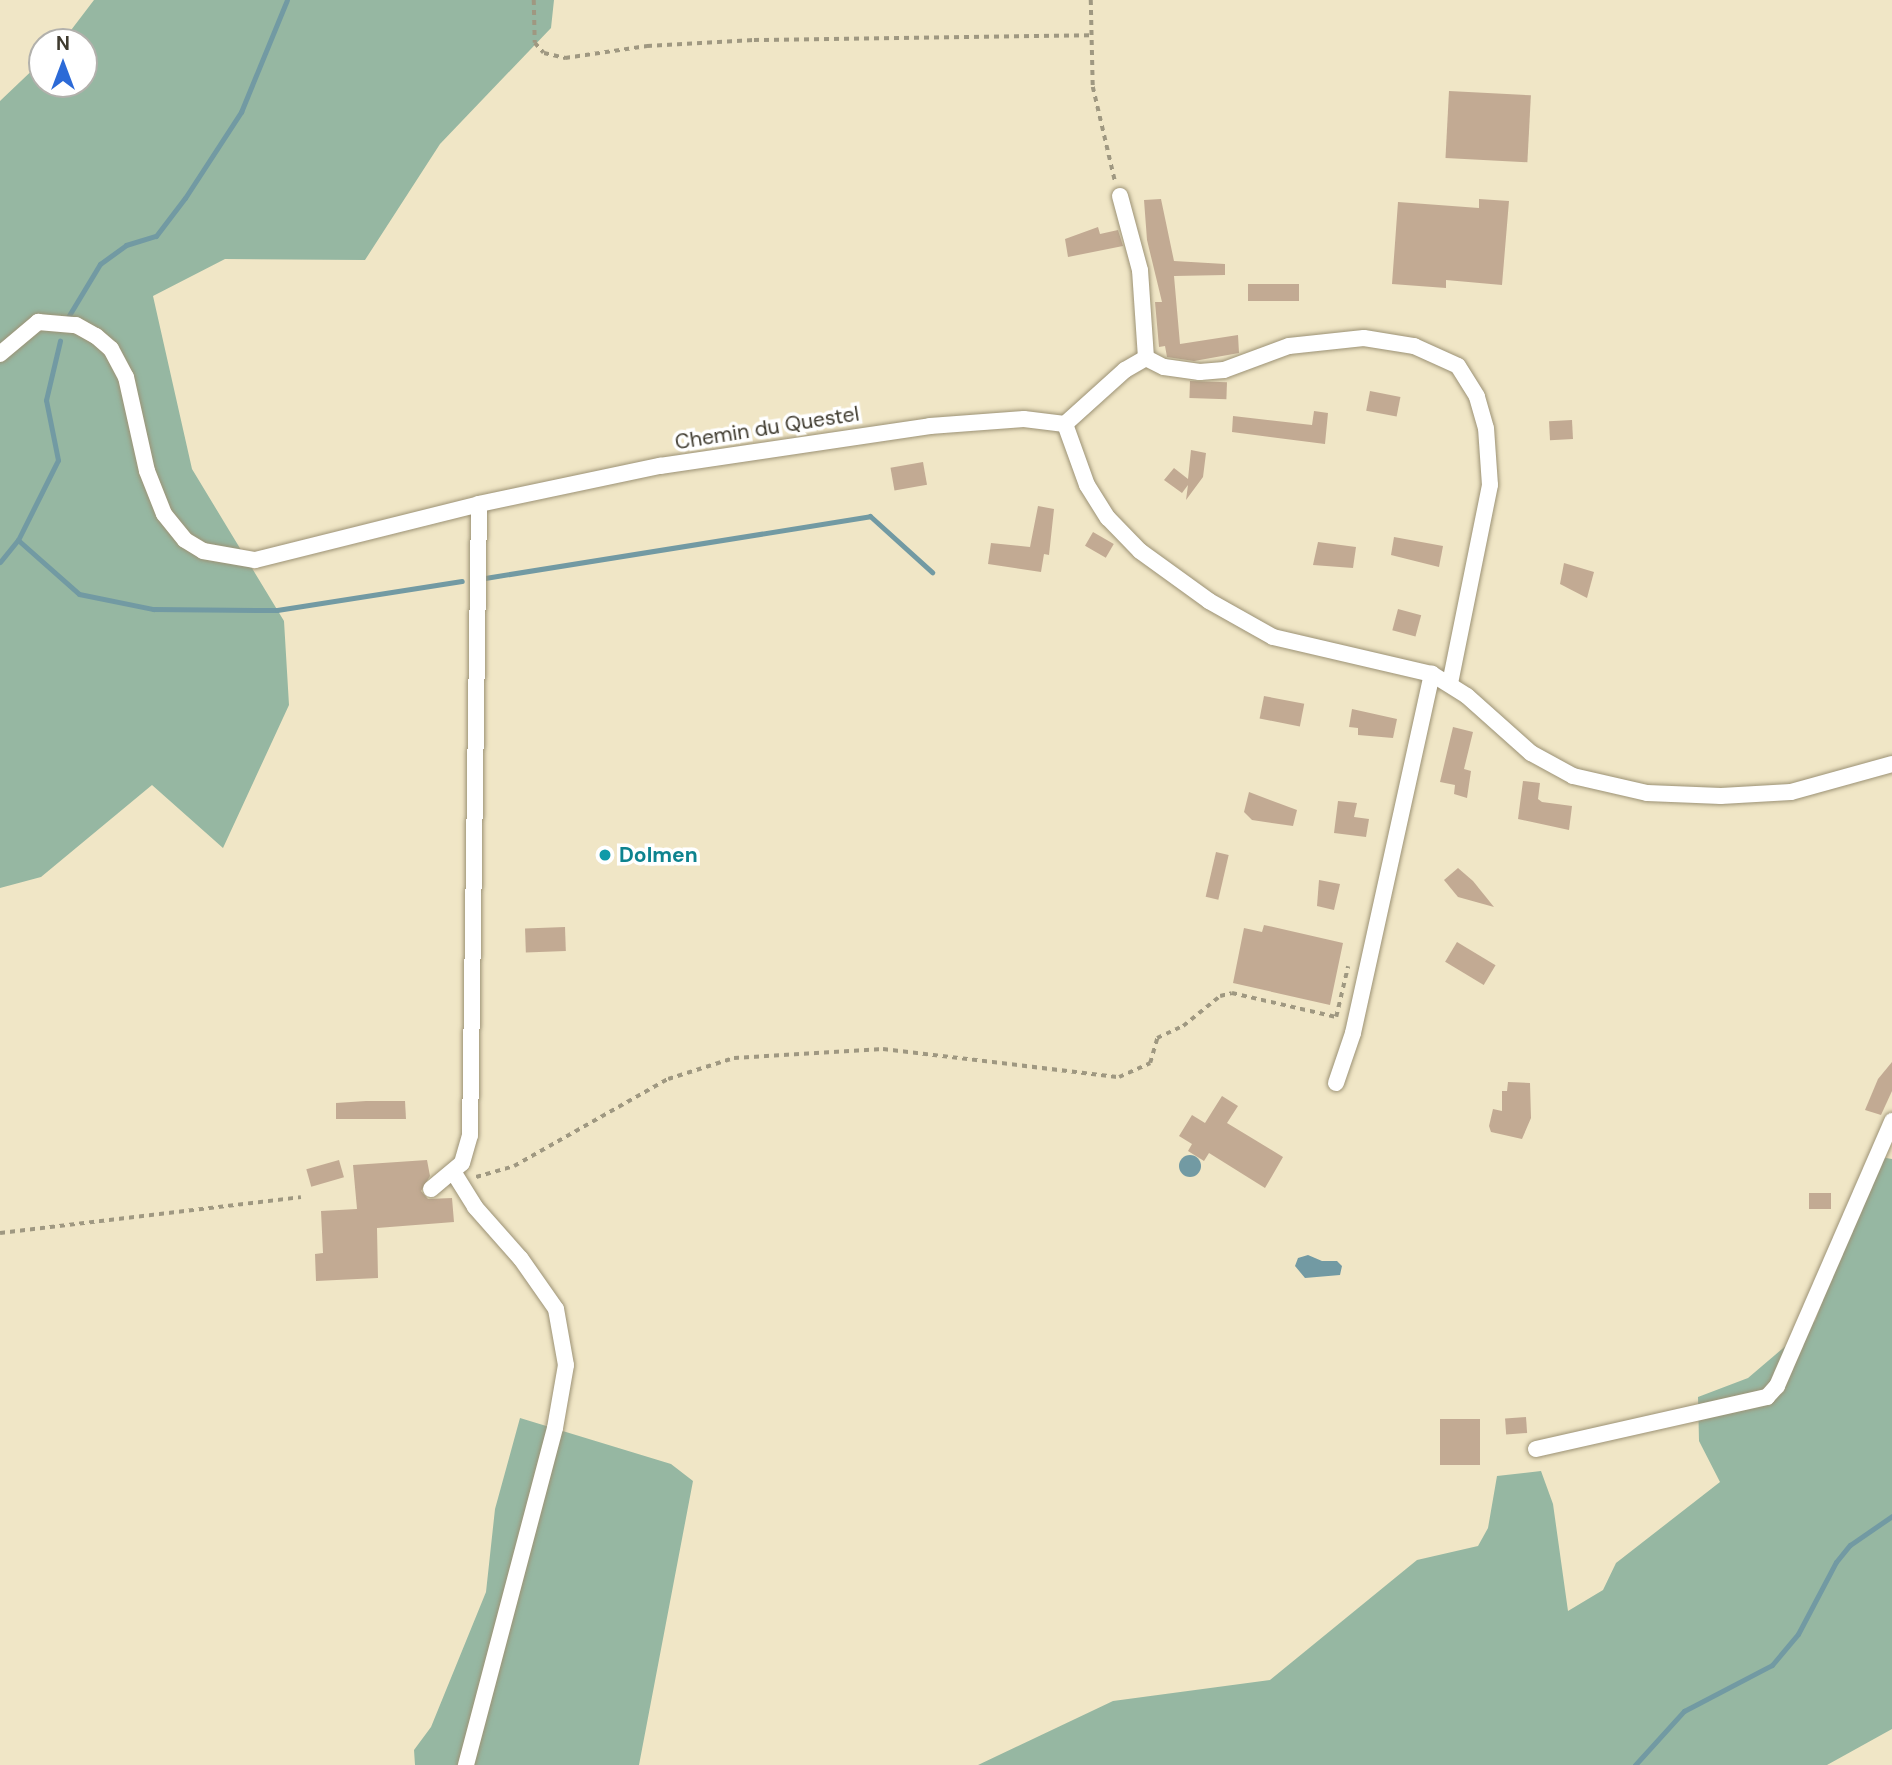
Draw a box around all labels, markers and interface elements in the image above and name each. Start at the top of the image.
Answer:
north arrow [28,28,98,98]
text: N [56,31,70,56]
street label: Chemin du Questel [673,401,861,455]
place label: Dolmen [619,842,698,868]
marker: Dolmen [597,847,613,863]

